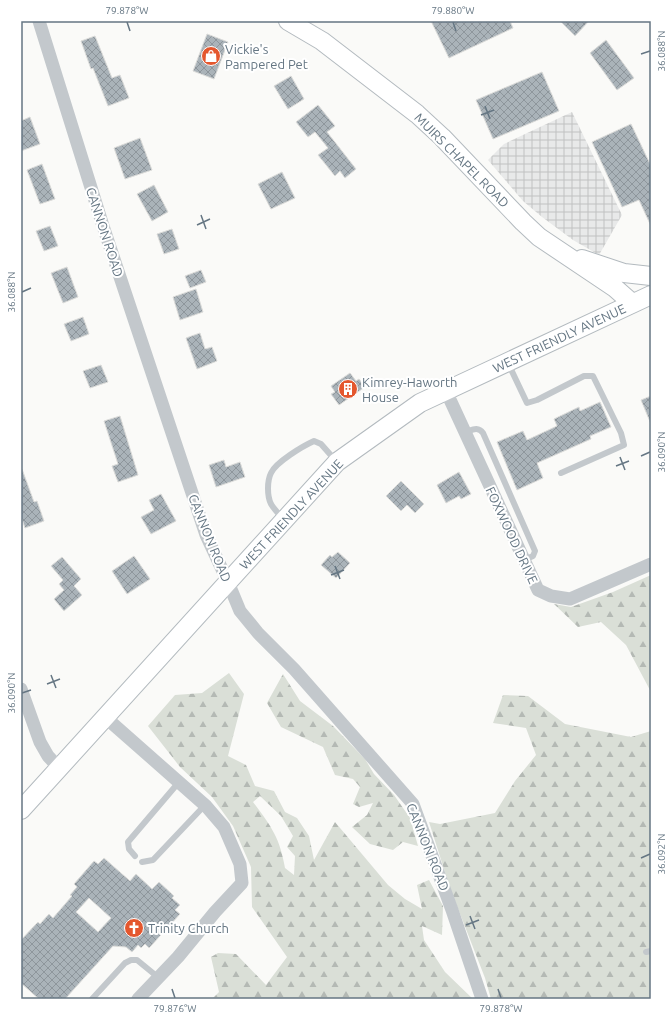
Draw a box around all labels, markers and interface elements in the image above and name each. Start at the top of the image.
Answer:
text: 79.878°W [105,5,149,16]
text: 79.880°W [431,5,475,16]
text: 36.088°N [656,30,667,72]
place label: Vickie's Pampered Pet [225,42,308,71]
shop icon: Vickie's Pampered Pet [200,45,222,67]
street label: MUIRS CHAPEL ROAD [412,110,512,210]
street label: CANNON ROAD [84,185,126,279]
text: 36.088°N [6,271,17,313]
street label: WEST FRIENDLY AVENUE [490,301,628,375]
place label: Kimrey-Haworth House [362,375,458,404]
building icon: Kimrey-Haworth House [337,378,359,400]
text: 36.090°N [656,431,667,473]
street label: WEST FRIENDLY AVENUE [236,456,346,572]
street label: FOXWOOD DRIVE [483,484,541,586]
street label: CANNON ROAD [186,492,234,584]
text: 36.090°N [6,672,17,714]
street label: CANNON ROAD [404,801,452,893]
text: 36.092°N [656,833,667,875]
church icon: Trinity Church [123,917,145,939]
place label: Trinity Church [148,921,229,935]
text: 79.876°W [153,1003,197,1014]
text: 79.878°W [479,1003,523,1014]

